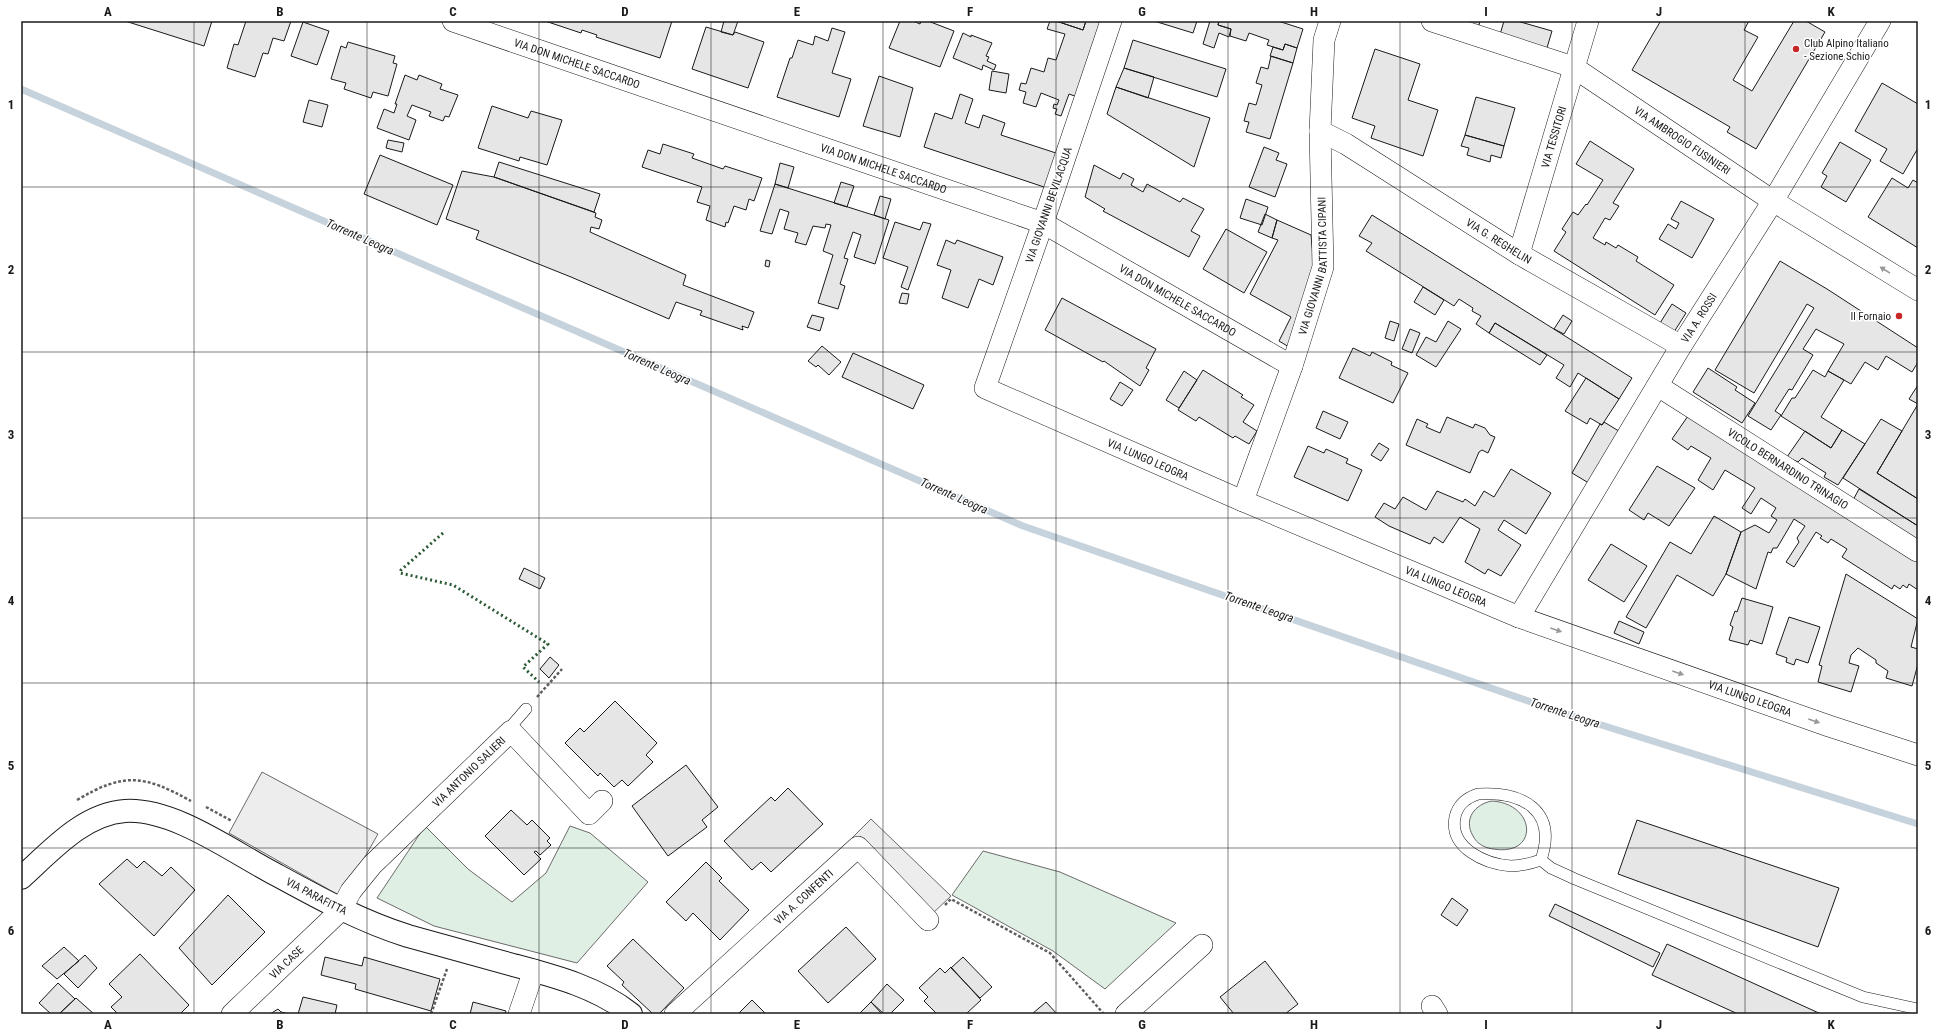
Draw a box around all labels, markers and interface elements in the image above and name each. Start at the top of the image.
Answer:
text: A [104,4,112,19]
text: B [276,4,284,19]
text: C [449,4,457,19]
text: D [621,4,629,19]
text: E [794,4,801,19]
text: F [967,4,973,19]
text: G [1138,4,1146,19]
text: H [1310,4,1318,19]
text: I [1484,4,1488,19]
text: J [1656,4,1662,19]
text: K [1827,4,1835,19]
street label: VIA DON MICHELE SACCARDO [512,36,642,91]
place label: Club Alpino Italiano - Sezione Schio [1804,37,1889,63]
marker: Club Alpino Italiano - Sezione Schio [1791,44,1801,54]
text: 1 [8,97,14,112]
text: 1 [1925,97,1931,112]
street label: VIA AMBROGIO FUSINIERI [1632,103,1733,177]
street label: VIA TESSITORI [1538,105,1569,169]
street label: VIA DON MICHELE SACCARDO [819,141,948,196]
street label: VIA GIOVANNI BEVILACQUA [1023,145,1075,265]
street label: VIA GIOVANNI BATTISTA CIPANI [1296,197,1329,336]
water label: Torrente Leogra [324,216,396,258]
street label: VIA G. REGHELIN [1464,216,1534,266]
text: 2 [8,262,15,277]
street label: VIA DON MICHELE SACCARDO [1117,262,1238,339]
text: 2 [1925,262,1932,277]
one-way arrow [1879,266,1891,273]
street label: VIA A. ROSSI [1678,291,1719,345]
place label: Il Fornaio [1851,310,1891,323]
marker: Il Fornaio [1894,311,1904,321]
water label: Torrente Leogra [621,346,693,388]
street label: VICOLO BERNARDINO TRINAGIO [1725,426,1851,512]
text: 3 [8,427,14,442]
text: 3 [1925,427,1931,442]
street label: VIA LUNGO LEOGRA [1105,436,1191,483]
water label: Torrente Leogra [918,475,990,517]
street label: VIA LUNGO LEOGRA [1403,563,1490,610]
water label: Torrente Leogra [1222,589,1296,625]
text: 4 [8,593,15,608]
text: 4 [1925,593,1932,608]
one-way arrow [1550,627,1562,633]
one-way arrow [1673,670,1685,676]
street label: VIA LUNGO LEOGRA [1707,678,1794,719]
water label: Torrente Leogra [1528,695,1602,731]
one-way arrow [1809,718,1821,724]
street label: VIA ANTONIO SALIERI [430,734,508,810]
text: 5 [8,758,15,773]
text: 5 [1925,758,1932,773]
street label: VIA A. CONFENTI [771,867,836,927]
street label: VIA PARAFITTA [284,875,350,918]
text: 6 [8,923,15,938]
text: 6 [1925,923,1932,938]
street label: VIA CASE [267,943,306,981]
text: A [104,1017,112,1032]
text: B [276,1017,284,1032]
text: C [449,1017,457,1032]
text: D [621,1017,629,1032]
text: E [794,1017,801,1032]
text: F [967,1017,973,1032]
text: G [1138,1017,1146,1032]
text: H [1310,1017,1318,1032]
text: I [1484,1017,1488,1032]
text: J [1656,1017,1662,1032]
text: K [1827,1017,1835,1032]

